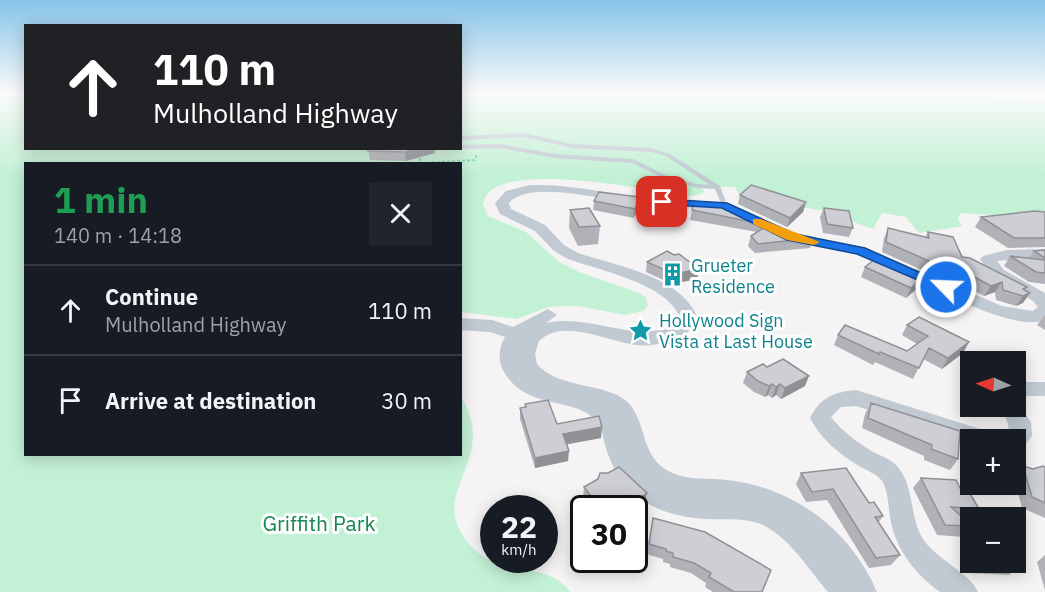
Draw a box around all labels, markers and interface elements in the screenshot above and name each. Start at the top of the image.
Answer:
text: 110 m [153,42,276,97]
icon: ahead [54,48,132,126]
text: Mulholland Highway [153,95,398,130]
text: 1 min [54,176,148,223]
pin [636,176,687,227]
button: close [369,182,432,245]
icon: arrive [645,185,678,218]
text: 140 m · 14:18 [54,222,182,249]
place label: Grueter Residence [691,254,775,298]
position arrow [914,255,978,319]
building icon: Grueter Residence [660,262,686,288]
text: Continue [105,282,198,311]
icon: ahead [54,294,87,327]
text: 110 m [368,296,432,325]
place label: Hollywood Sign Vista at Last House [659,309,813,353]
text: Mulholland Highway [105,311,286,338]
place icon: Hollywood Sign Vista at Last House [628,317,654,343]
north arrow [960,351,1026,417]
map controls [960,351,1026,573]
icon: arrive [54,384,87,417]
text: Arrive at destination [105,386,316,415]
text: 30 m [381,386,432,415]
button: + [960,429,1026,495]
speed limit sign: 30 [570,495,648,573]
text: 22 [501,507,537,546]
button: − [960,507,1026,573]
park label: Griffith Park [262,509,376,537]
text: km/h [501,540,537,559]

